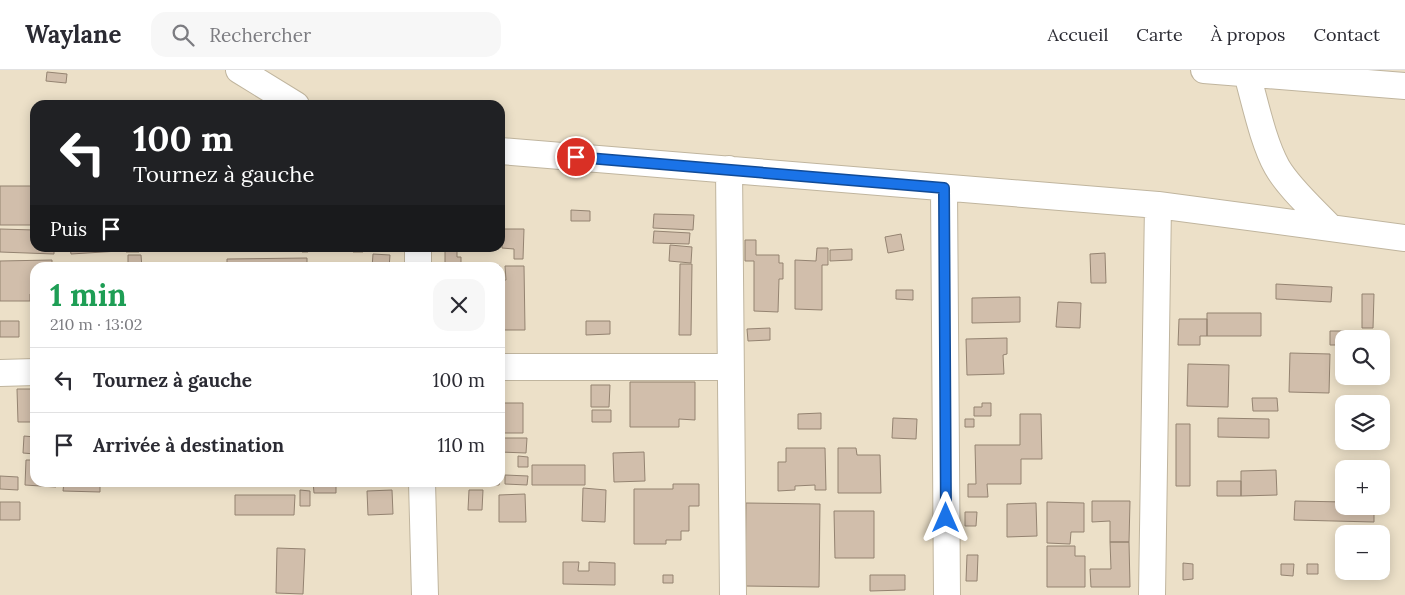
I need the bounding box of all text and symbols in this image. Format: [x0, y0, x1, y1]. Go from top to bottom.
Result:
search box [151, 12, 501, 57]
text: Waylane [25, 19, 121, 50]
icon: search [169, 21, 197, 49]
text: Rechercher [209, 23, 311, 47]
text: Accueil [1048, 23, 1108, 46]
text: Carte [1136, 23, 1183, 46]
text: À propos [1211, 23, 1285, 46]
text: Contact [1313, 23, 1380, 46]
text: 100 m [133, 116, 233, 161]
icon: left [50, 120, 115, 185]
pin [555, 136, 597, 178]
icon: arrive [562, 143, 590, 171]
text: Tournez à gauche [133, 160, 314, 188]
icon: arrive [97, 215, 125, 243]
text: Puis [50, 217, 87, 241]
text: 1 min [50, 276, 127, 314]
button: close [433, 279, 485, 331]
text: 210 m · 13:02 [50, 314, 142, 334]
map controls [1335, 330, 1390, 580]
button: search [1335, 330, 1390, 385]
icon: left [50, 366, 78, 394]
text: Tournez à gauche [93, 368, 252, 392]
text: 100 m [433, 368, 485, 392]
button: layers [1335, 395, 1390, 450]
icon: arrive [50, 431, 78, 459]
text: Arrivée à destination [93, 433, 284, 457]
text: 110 m [437, 433, 485, 457]
button: + [1335, 460, 1390, 515]
position arrow [919, 491, 971, 543]
button: − [1335, 525, 1390, 580]

